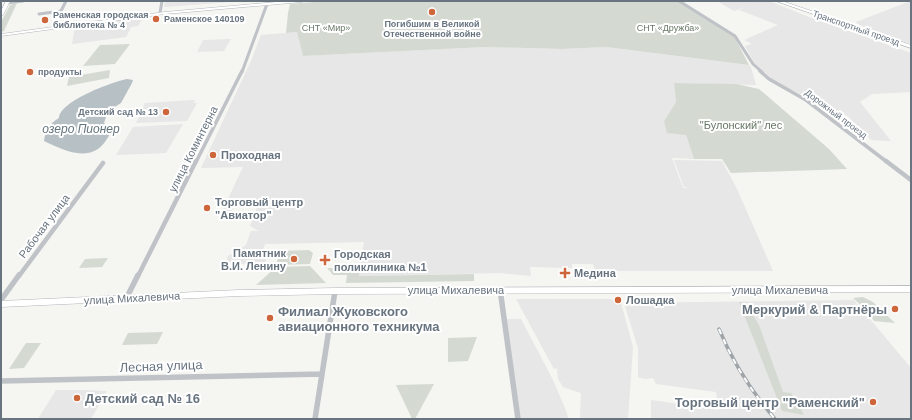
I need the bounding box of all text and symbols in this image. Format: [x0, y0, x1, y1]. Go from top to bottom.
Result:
marker: Погибшим в Великой Отечественной войне [427, 7, 437, 17]
street label: Транспортный проезд [811, 8, 901, 48]
place label: Раменская городская библиотека № 4 [53, 10, 149, 30]
marker: Раменское 140109 [151, 14, 161, 24]
place label: Раменское 140109 [164, 14, 244, 24]
marker: Раменская городская библиотека № 4 [40, 15, 50, 25]
place label: Погибшим в Великой Отечественной войне [383, 19, 481, 39]
park label: СНТ «Мир» [302, 23, 350, 33]
park label: СНТ «Дружба» [637, 23, 699, 33]
marker: продукты [25, 67, 35, 77]
place label: продукты [38, 67, 82, 77]
street label: Дорожный проезд [803, 87, 870, 141]
street label: улица Коминтерна [166, 103, 220, 194]
place label: Детский сад № 13 [78, 107, 158, 117]
marker: Детский сад № 13 [161, 107, 171, 117]
park label: "Булонский" лес [700, 119, 783, 131]
water label: озеро Пионер [42, 122, 120, 136]
place label: Проходная [221, 149, 281, 161]
marker: Проходная [208, 150, 218, 160]
street label: Рабочая улица [16, 191, 72, 260]
place label: Торговый центр "Авиатор" [215, 196, 304, 221]
marker: Торговый центр "Авиатор" [202, 203, 212, 213]
place label: Памятник В.И. Ленину [221, 247, 287, 272]
place label: Городская поликлиника №1 [334, 248, 427, 273]
marker: Памятник В.И. Ленину [289, 254, 299, 264]
marker: Городская поликлиника №1 [319, 254, 331, 266]
marker: Медина [559, 267, 571, 279]
place label: Медина [574, 267, 617, 279]
street label: улица Михалевича [408, 284, 505, 296]
street label: улица Михалевича [732, 284, 829, 296]
street label: улица Михалевича [84, 289, 181, 307]
place label: Лошадка [626, 294, 675, 306]
marker: Лошадка [613, 295, 623, 305]
place label: Меркурий & Партнёры [742, 302, 887, 317]
place label: Филиал Жуковского авиационного техникума [278, 304, 440, 334]
marker: Меркурий & Партнёры [890, 304, 900, 314]
marker: Филиал Жуковского авиационного техникума [265, 313, 275, 323]
street label: Лесная улица [119, 357, 204, 375]
place label: Детский сад № 16 [85, 391, 200, 406]
marker: Детский сад № 16 [72, 393, 82, 403]
place label: Торговый центр "Раменский" [675, 395, 865, 410]
marker: Торговый центр "Раменский" [868, 397, 878, 407]

